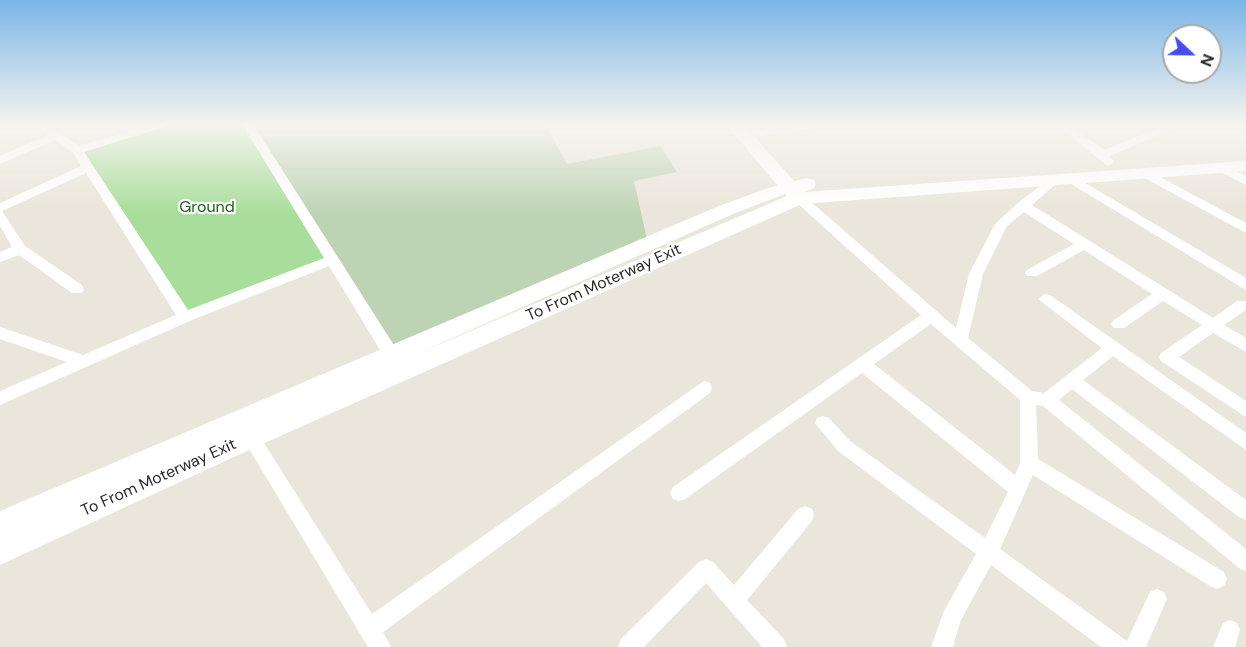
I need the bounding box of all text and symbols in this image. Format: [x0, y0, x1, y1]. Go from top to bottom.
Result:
north arrow [1162, 24, 1222, 84]
text: N [1195, 51, 1219, 70]
park label: Ground [179, 198, 235, 218]
street label: To From Moterway Exit [523, 240, 685, 326]
street label: To From Moterway Exit [78, 435, 240, 521]

